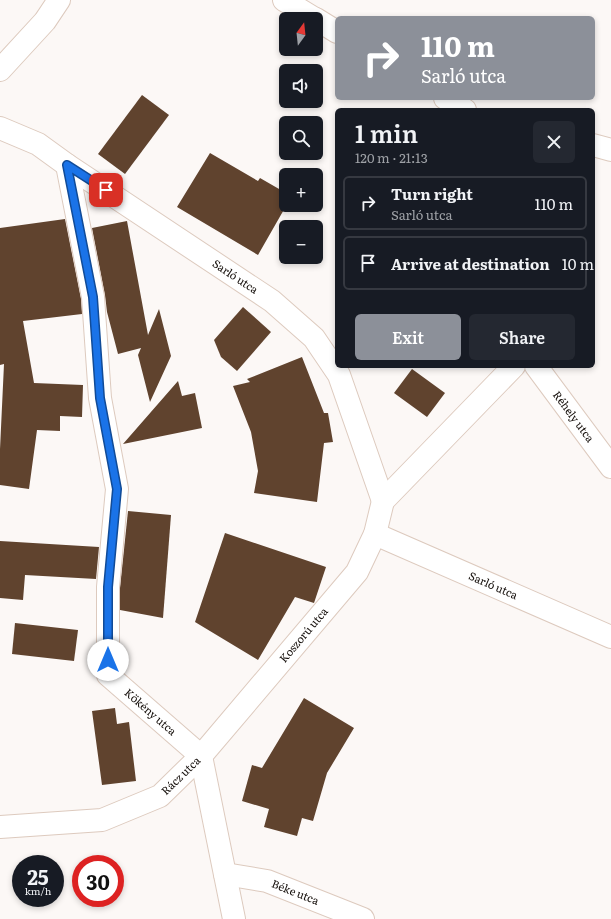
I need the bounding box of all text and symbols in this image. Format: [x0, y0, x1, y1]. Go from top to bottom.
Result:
north arrow [279, 12, 323, 56]
map controls [279, 12, 323, 264]
text: 110 m [421, 24, 495, 66]
icon: right [355, 32, 407, 84]
text: Sarló utca [421, 62, 506, 89]
button: sound [279, 64, 323, 108]
text: 1 min [355, 115, 418, 150]
button: search [279, 116, 323, 160]
button: close [533, 121, 575, 163]
text: 120 m · 21:13 [355, 148, 428, 167]
button: + [279, 168, 323, 212]
pin [89, 173, 123, 207]
icon: arrive [95, 179, 117, 201]
text: Turn right [391, 182, 473, 205]
icon: right [357, 192, 379, 214]
text: 110 m [535, 192, 573, 215]
text: Sarló utca [391, 205, 452, 224]
button: − [279, 220, 323, 264]
icon: arrive [357, 252, 379, 274]
text: Arrive at destination [391, 252, 550, 275]
text: 10 m [562, 252, 594, 275]
street label: Sarló utca [210, 255, 262, 297]
button: Exit [355, 314, 461, 360]
button: Share [469, 314, 575, 360]
street label: Réhely utca [550, 387, 599, 445]
street label: Sarló utca [467, 567, 521, 602]
street label: Koszorú utca [275, 603, 331, 665]
position arrow [87, 639, 129, 681]
street label: Kökény utca [122, 684, 181, 738]
street label: Rácz utca [157, 752, 203, 798]
speed limit sign: 30 [72, 855, 124, 907]
text: 25 [27, 861, 49, 891]
street label: Béke utca [270, 875, 322, 908]
text: km/h [25, 883, 51, 898]

